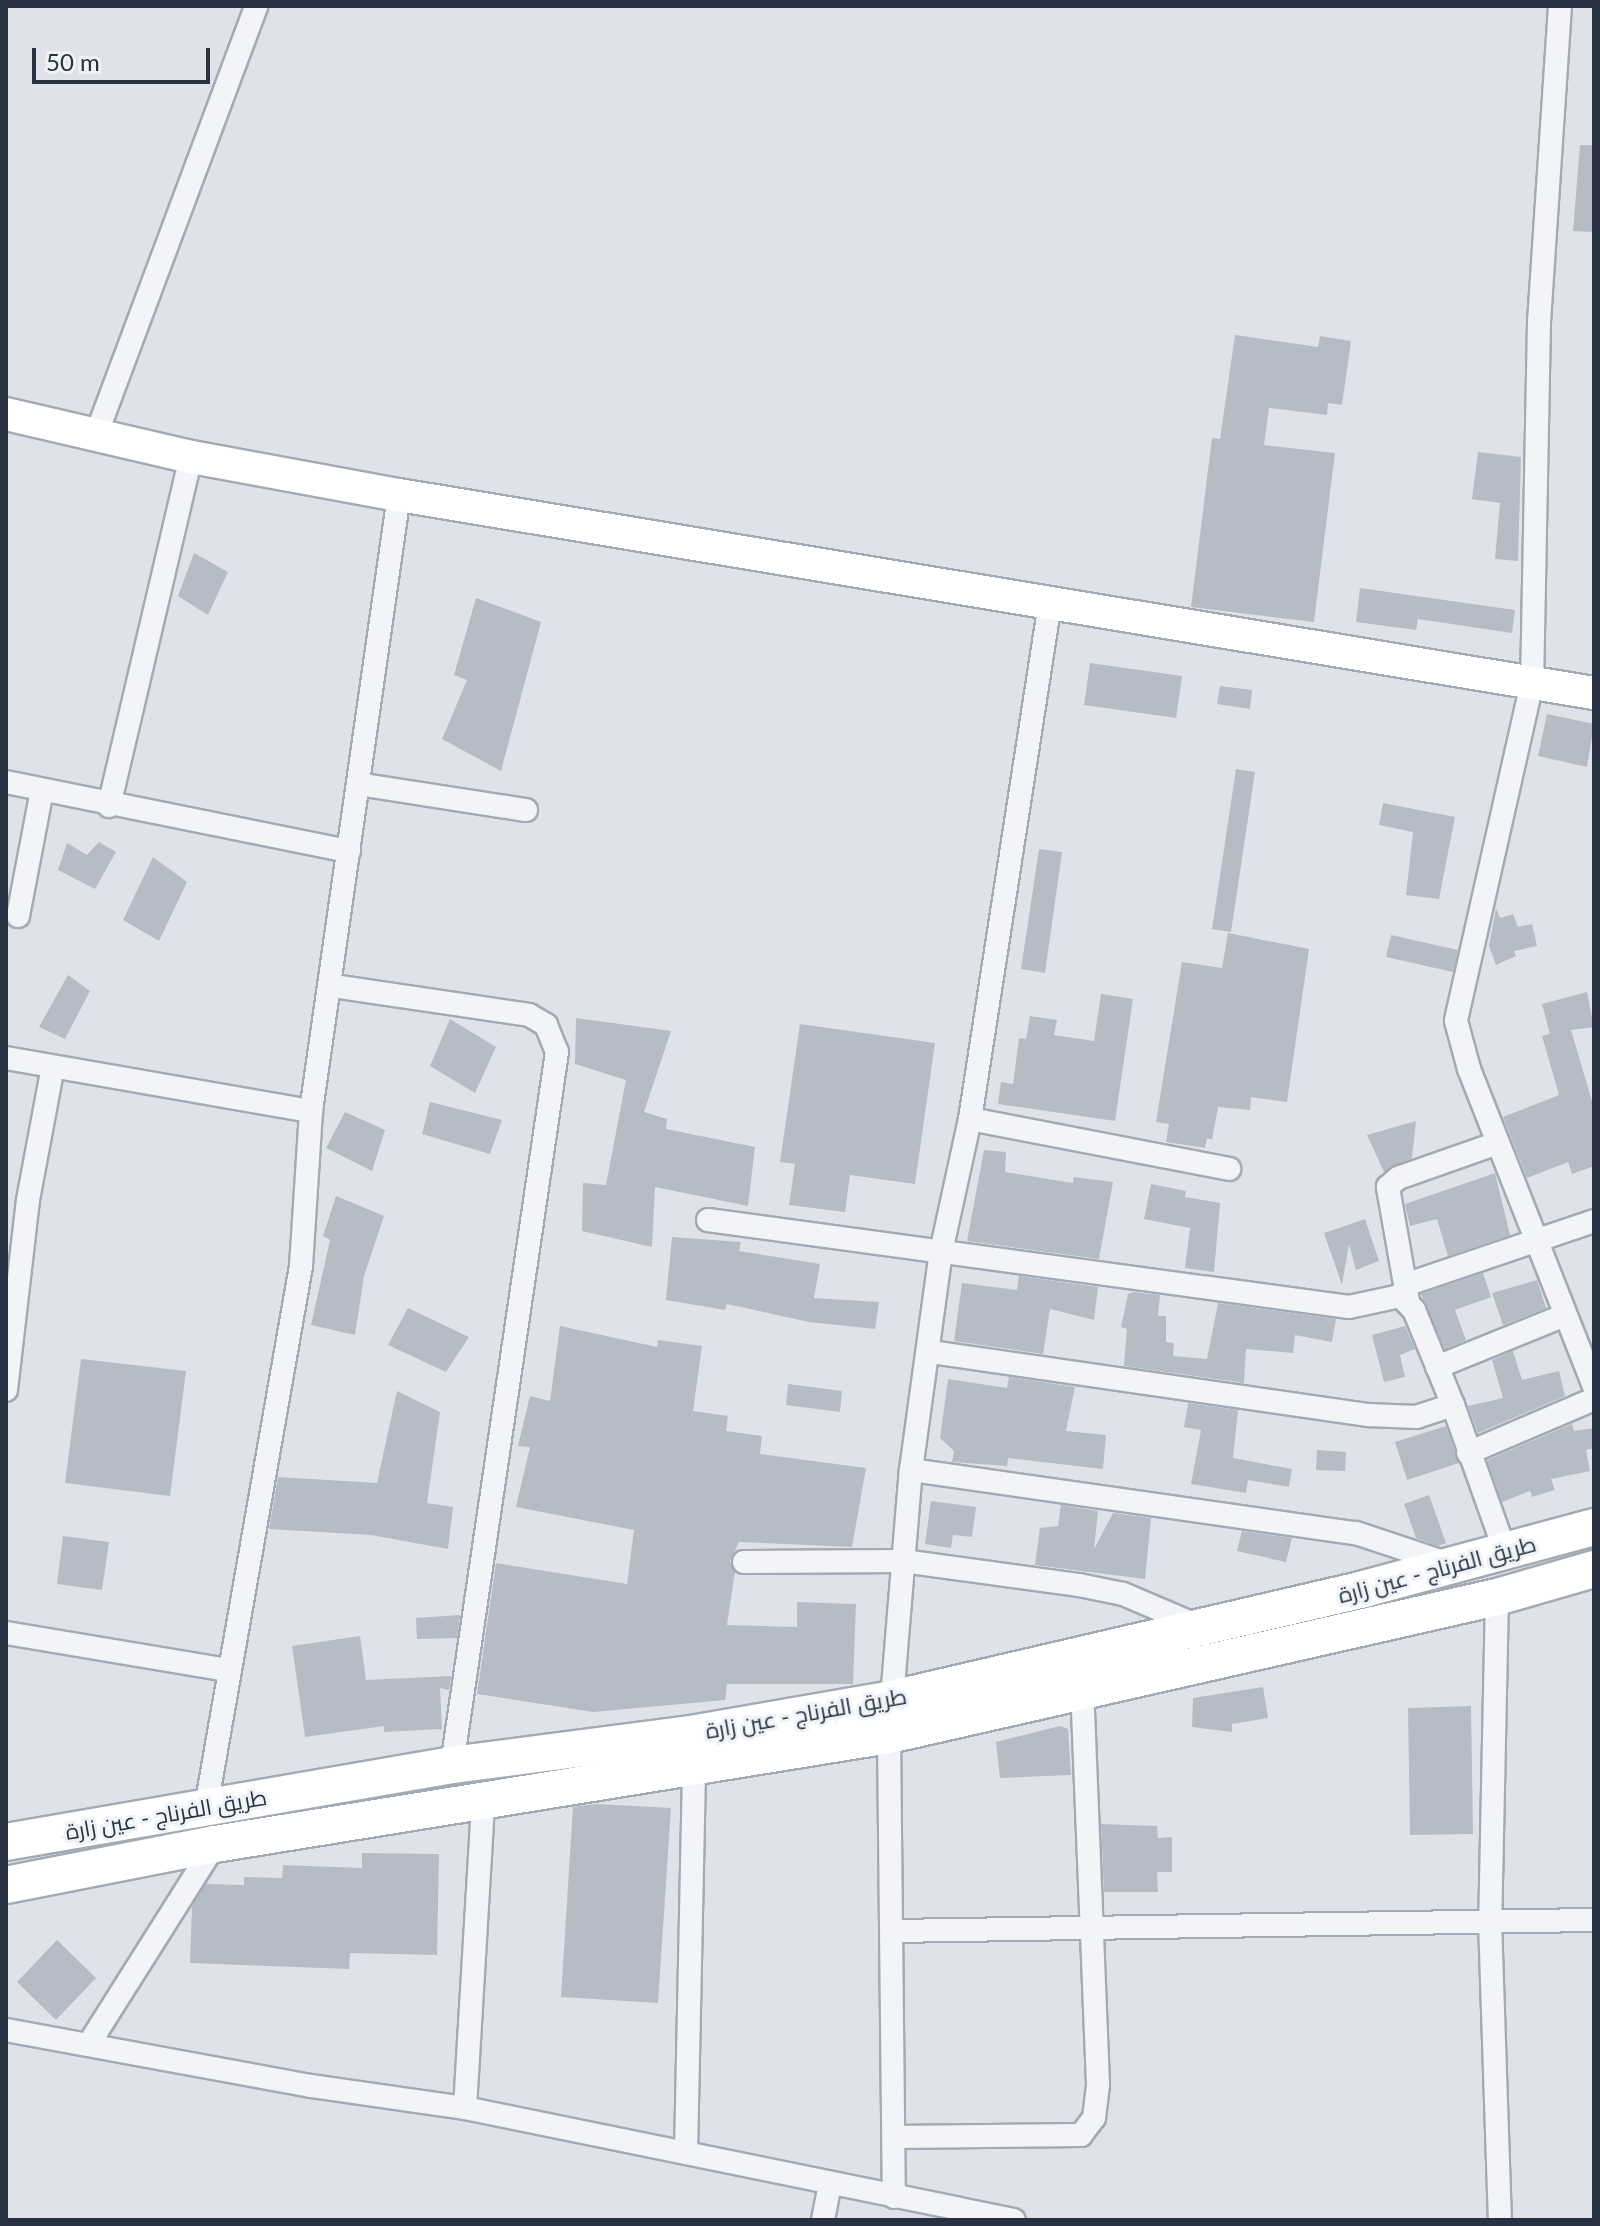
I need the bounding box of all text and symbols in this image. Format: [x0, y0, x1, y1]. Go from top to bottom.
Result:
scale bar [36, 32, 214, 82]
text: 50 m [46, 47, 100, 76]
street label: طريق الفرناج - عين زارة [1335, 1530, 1539, 1608]
street label: طريق الفرناج - عين زارة [703, 1682, 909, 1744]
street label: طريق الفرناج - عين زارة [63, 1783, 269, 1845]

